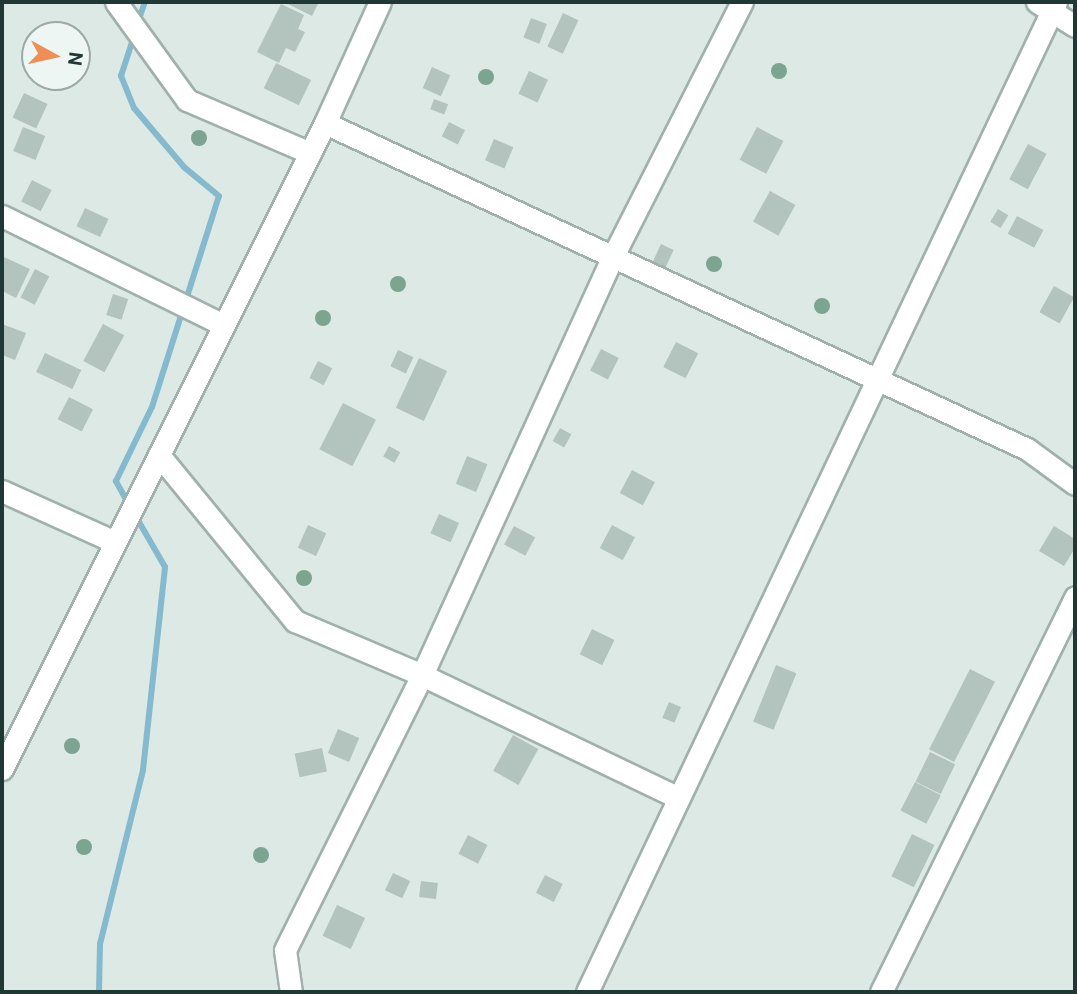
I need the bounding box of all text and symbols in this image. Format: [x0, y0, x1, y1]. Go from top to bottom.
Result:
north arrow [21, 21, 91, 91]
text: N [63, 50, 88, 67]

